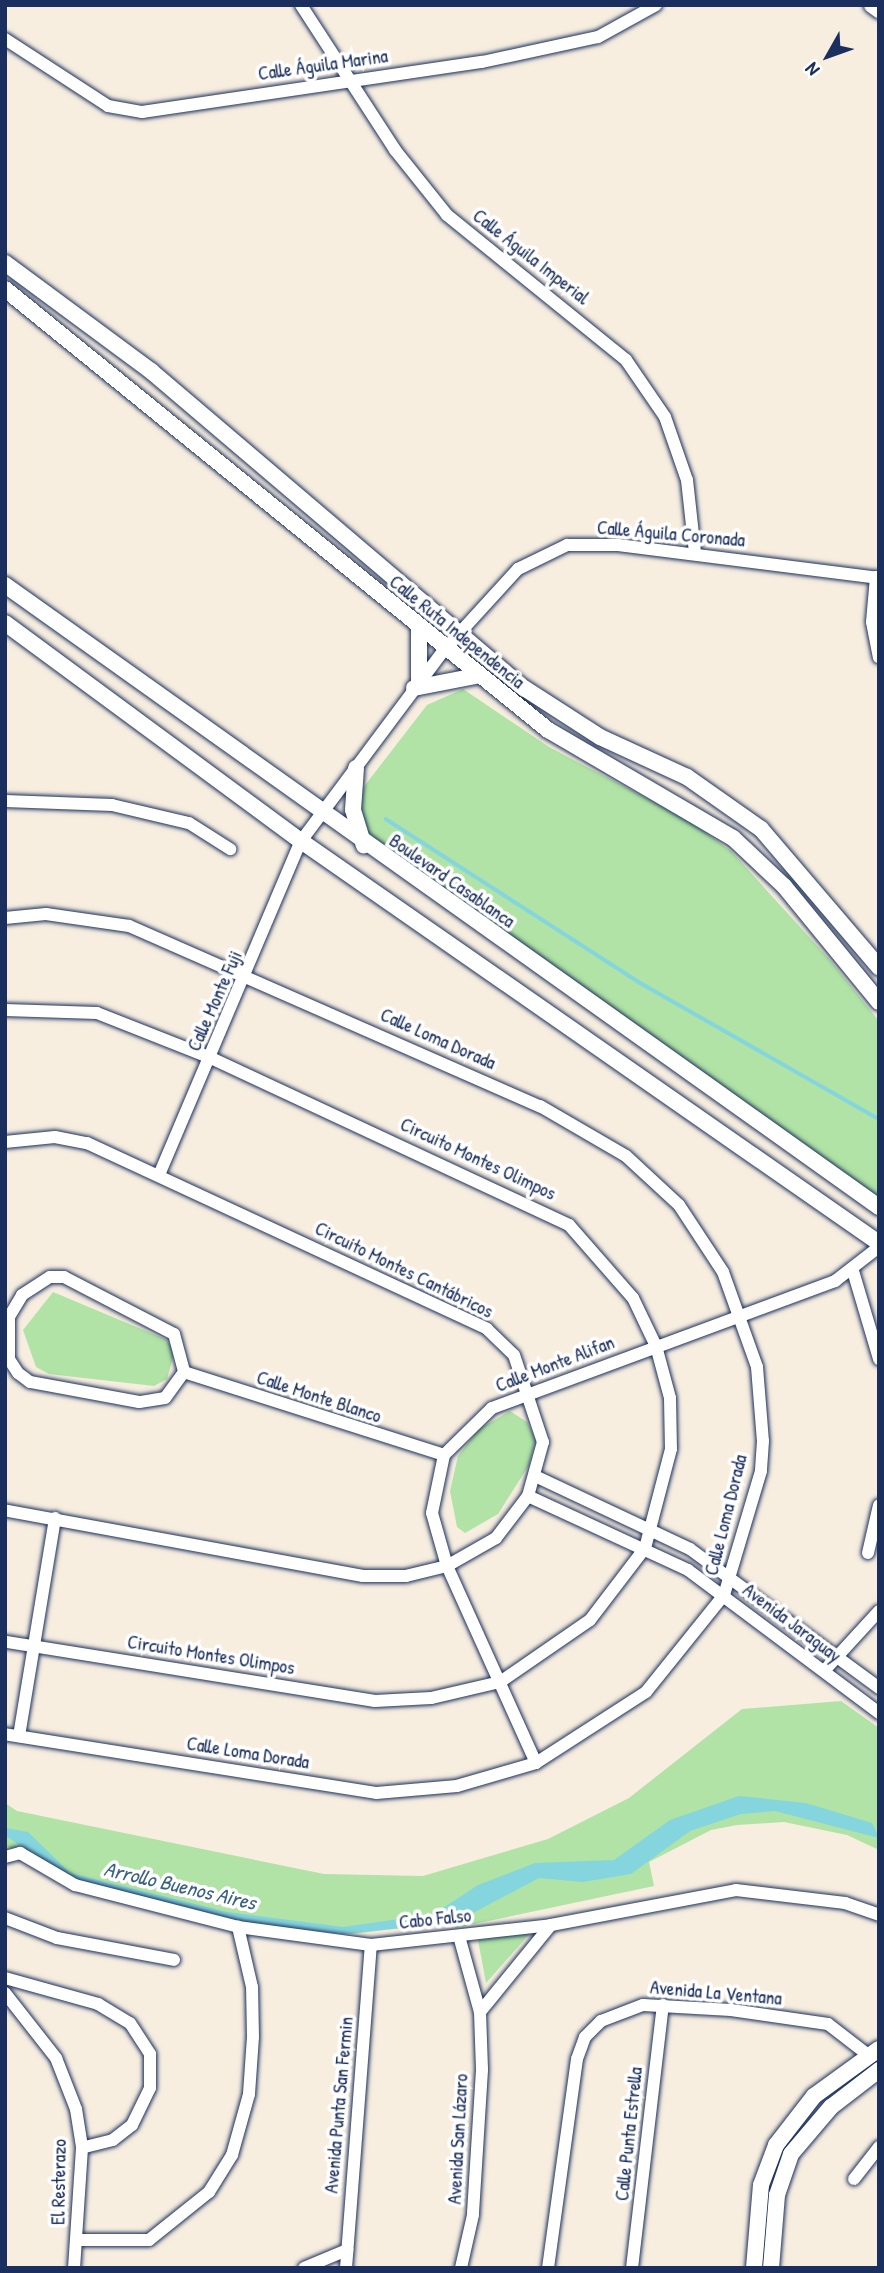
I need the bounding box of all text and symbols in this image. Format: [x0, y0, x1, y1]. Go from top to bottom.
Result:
north arrow [793, 21, 863, 91]
street label: Calle Águila Marina [257, 45, 389, 85]
text: N [799, 57, 825, 82]
street label: Calle Águila Imperial [468, 204, 594, 310]
street label: Calle Águila Coronada [596, 516, 746, 552]
street label: Calle Ruta Independencia [385, 570, 529, 694]
street label: Boulevard Casablanca [385, 829, 519, 933]
street label: Calle Monte Fuji [183, 947, 247, 1055]
street label: Calle Loma Dorada [377, 1003, 499, 1075]
street label: Circuito Montes Olimpos [397, 1113, 559, 1205]
street label: Circuito Montes Cantábricos [311, 1217, 497, 1323]
street label: Calle Monte Alifan [492, 1331, 618, 1397]
street label: Calle Monte Blanco [254, 1366, 384, 1428]
street label: Calle Loma Dorada [700, 1452, 752, 1578]
street label: Avenida Jaraguay [738, 1579, 846, 1667]
street label: Circuito Montes Olimpos [126, 1631, 296, 1679]
street label: Calle Loma Dorada [185, 1732, 311, 1774]
water label: Arrollo Buenos Aires [102, 1856, 258, 1916]
street label: Cabo Falso [398, 1904, 472, 1934]
street label: Avenida La Ventana [649, 1976, 783, 2010]
street label: Avenida Punta San Fermin [320, 2016, 358, 2194]
street label: Calle Punta Estrella [611, 2066, 647, 2202]
street label: Avenida San Lázaro [443, 2073, 473, 2205]
street label: El Resterazo [47, 2139, 71, 2225]

